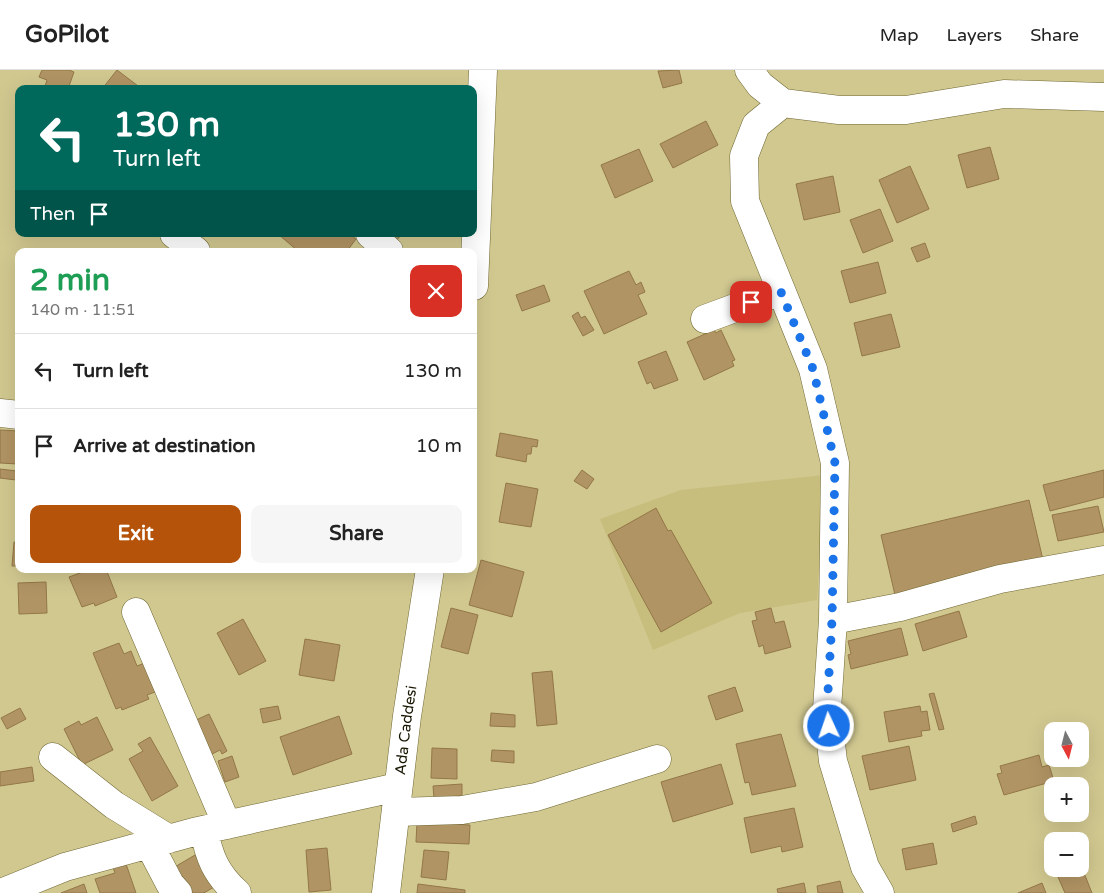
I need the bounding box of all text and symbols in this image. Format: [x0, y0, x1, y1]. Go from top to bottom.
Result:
text: GoPilot [25, 20, 109, 49]
text: Map [880, 24, 919, 46]
text: Layers [947, 24, 1002, 46]
text: Share [1030, 24, 1079, 46]
text: 130 m [113, 104, 220, 146]
icon: left [30, 105, 95, 170]
text: Turn left [113, 146, 201, 172]
icon: arrive [85, 200, 113, 228]
text: Then [30, 203, 75, 225]
text: 2 min [30, 262, 110, 299]
button: close [410, 265, 462, 317]
pin [730, 281, 772, 323]
icon: arrive [737, 288, 765, 316]
text: 140 m · 11:51 [30, 300, 136, 320]
icon: left [30, 357, 58, 385]
text: Turn left [73, 360, 149, 382]
text: 130 m [404, 360, 462, 382]
icon: arrive [30, 432, 58, 460]
text: Arrive at destination [73, 435, 256, 457]
text: 10 m [416, 435, 462, 457]
button: Exit [30, 505, 241, 563]
button: Share [251, 505, 462, 563]
street label: Ada Caddesi [391, 684, 421, 776]
position arrow [802, 699, 854, 751]
north arrow [1044, 722, 1089, 768]
map controls [1044, 722, 1089, 877]
button: + [1044, 777, 1089, 822]
button: − [1044, 832, 1089, 877]

